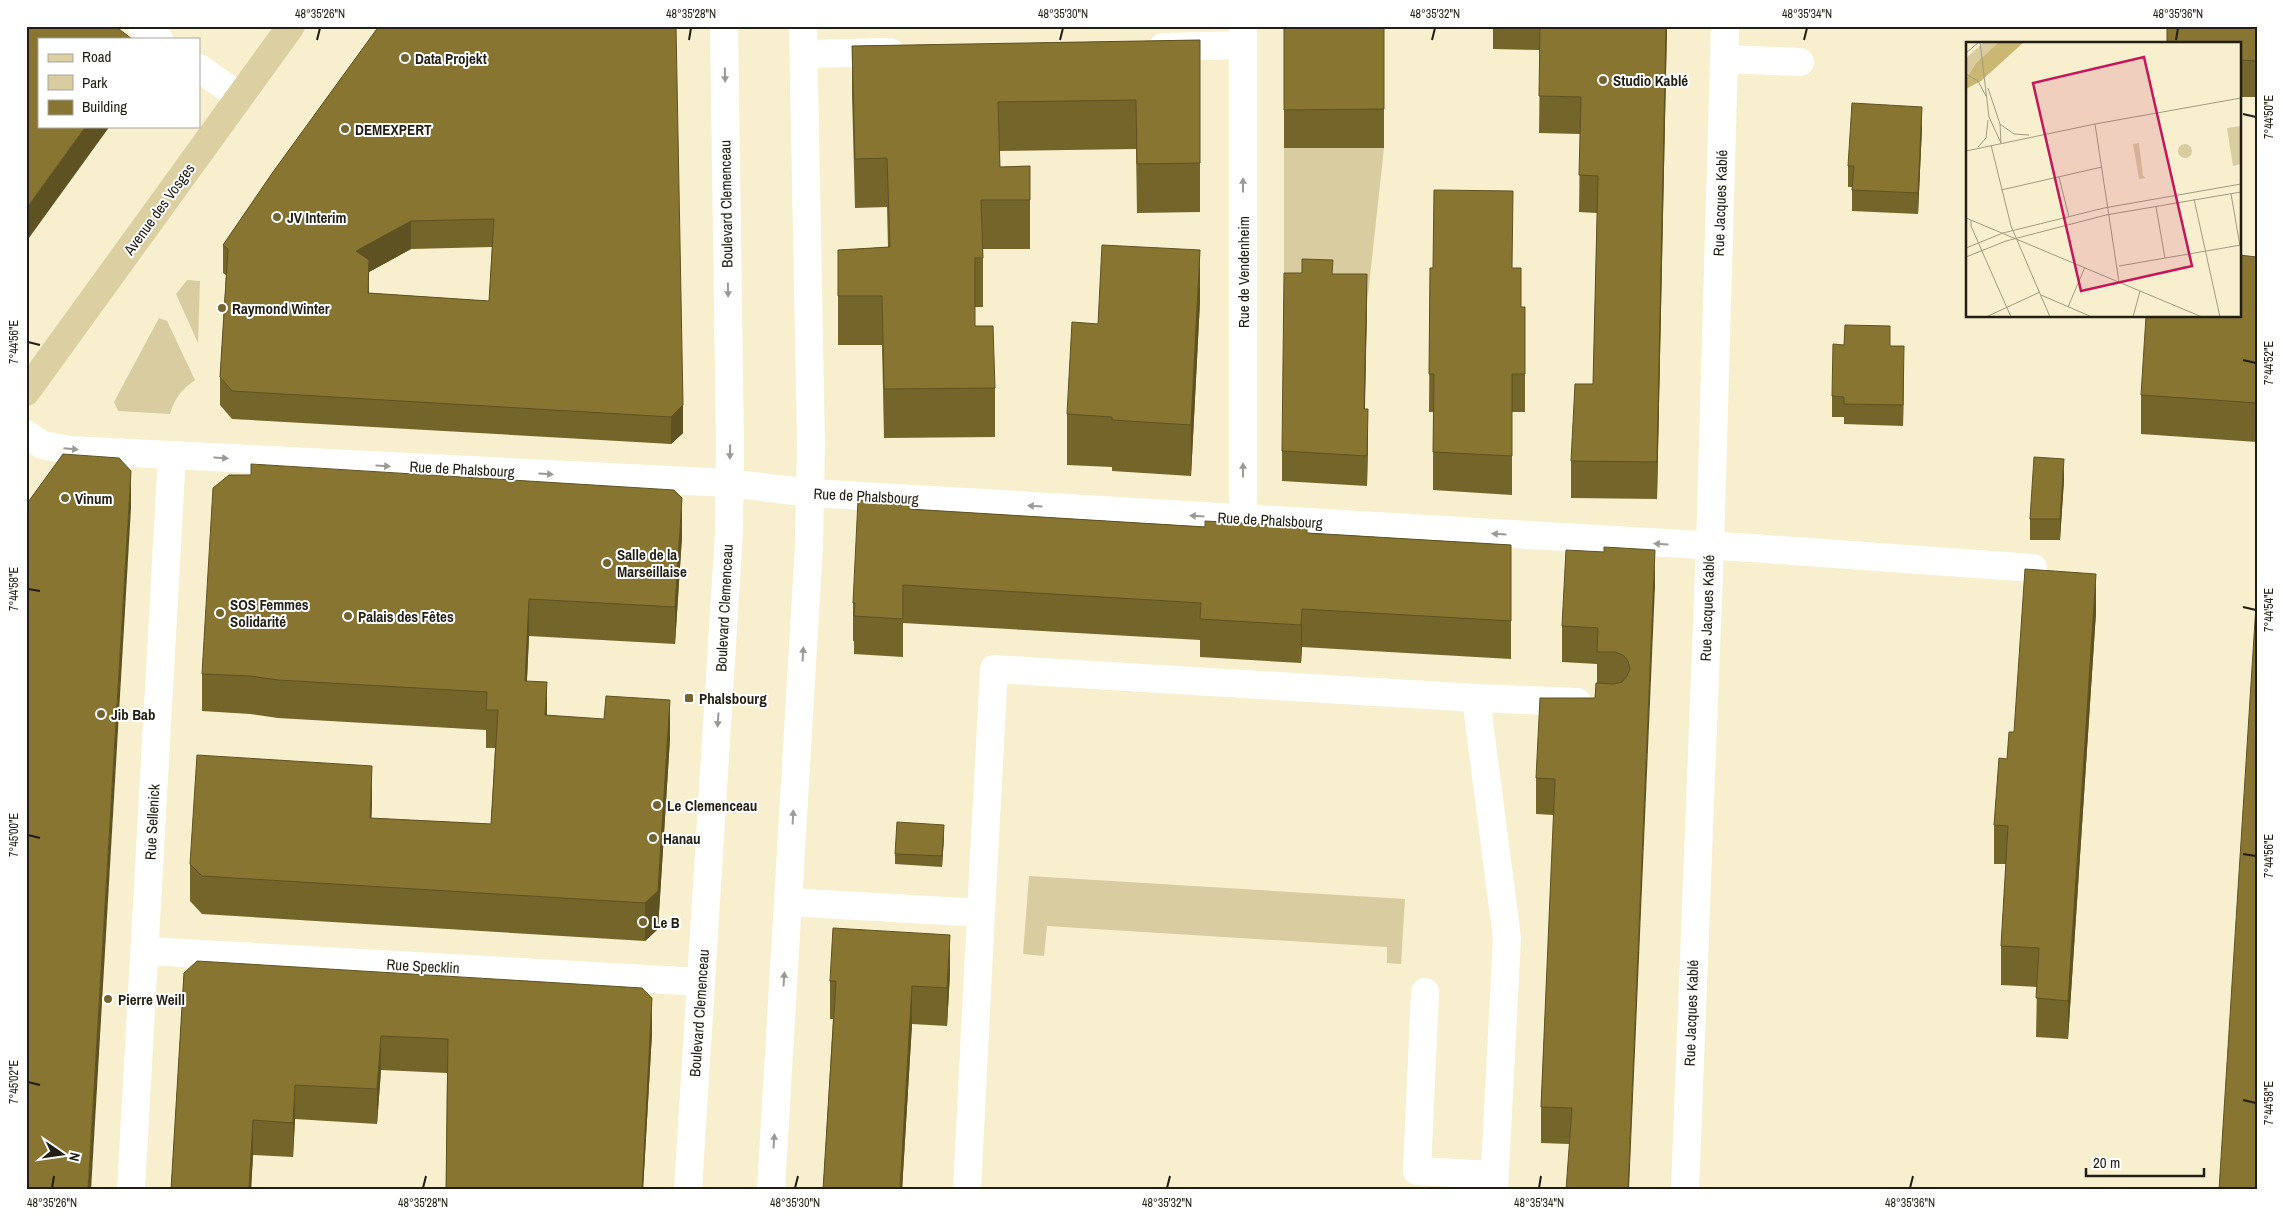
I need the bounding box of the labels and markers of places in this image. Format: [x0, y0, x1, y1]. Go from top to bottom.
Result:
place label: Data Projekt [415, 48, 487, 69]
marker: Data Projekt [399, 52, 411, 64]
place label: Studio Kablé [1613, 70, 1688, 91]
marker: Studio Kablé [1597, 74, 1609, 86]
place label: DEMEXPERT [355, 119, 432, 140]
marker: DEMEXPERT [339, 123, 351, 135]
place label: JV Interim [287, 207, 347, 228]
marker: JV Interim [271, 211, 283, 223]
place label: Raymond Winter [232, 298, 330, 319]
marker: Raymond Winter [216, 302, 228, 314]
place label: Vinum [75, 488, 112, 509]
marker: Vinum [59, 492, 71, 504]
place label: Salle de la Marseillaise [617, 544, 687, 582]
marker: Salle de la Marseillaise [601, 557, 613, 569]
place label: SOS Femmes Solidarité [230, 594, 309, 632]
place label: Palais des Fêtes [358, 606, 454, 627]
marker: SOS Femmes Solidarité [214, 607, 226, 619]
marker: Palais des Fêtes [342, 610, 354, 622]
place label: Phalsbourg [699, 688, 767, 709]
marker: Phalsbourg [683, 692, 695, 704]
place label: Jib Bab [111, 704, 155, 725]
marker: Jib Bab [95, 708, 107, 720]
place label: Le Clemenceau [667, 795, 757, 816]
marker: Le Clemenceau [651, 799, 663, 811]
place label: Hanau [663, 828, 701, 849]
marker: Hanau [647, 832, 659, 844]
place label: Le B [653, 912, 680, 933]
marker: Le B [637, 916, 649, 928]
place label: Pierre Weill [118, 989, 185, 1010]
marker: Pierre Weill [102, 993, 114, 1005]

